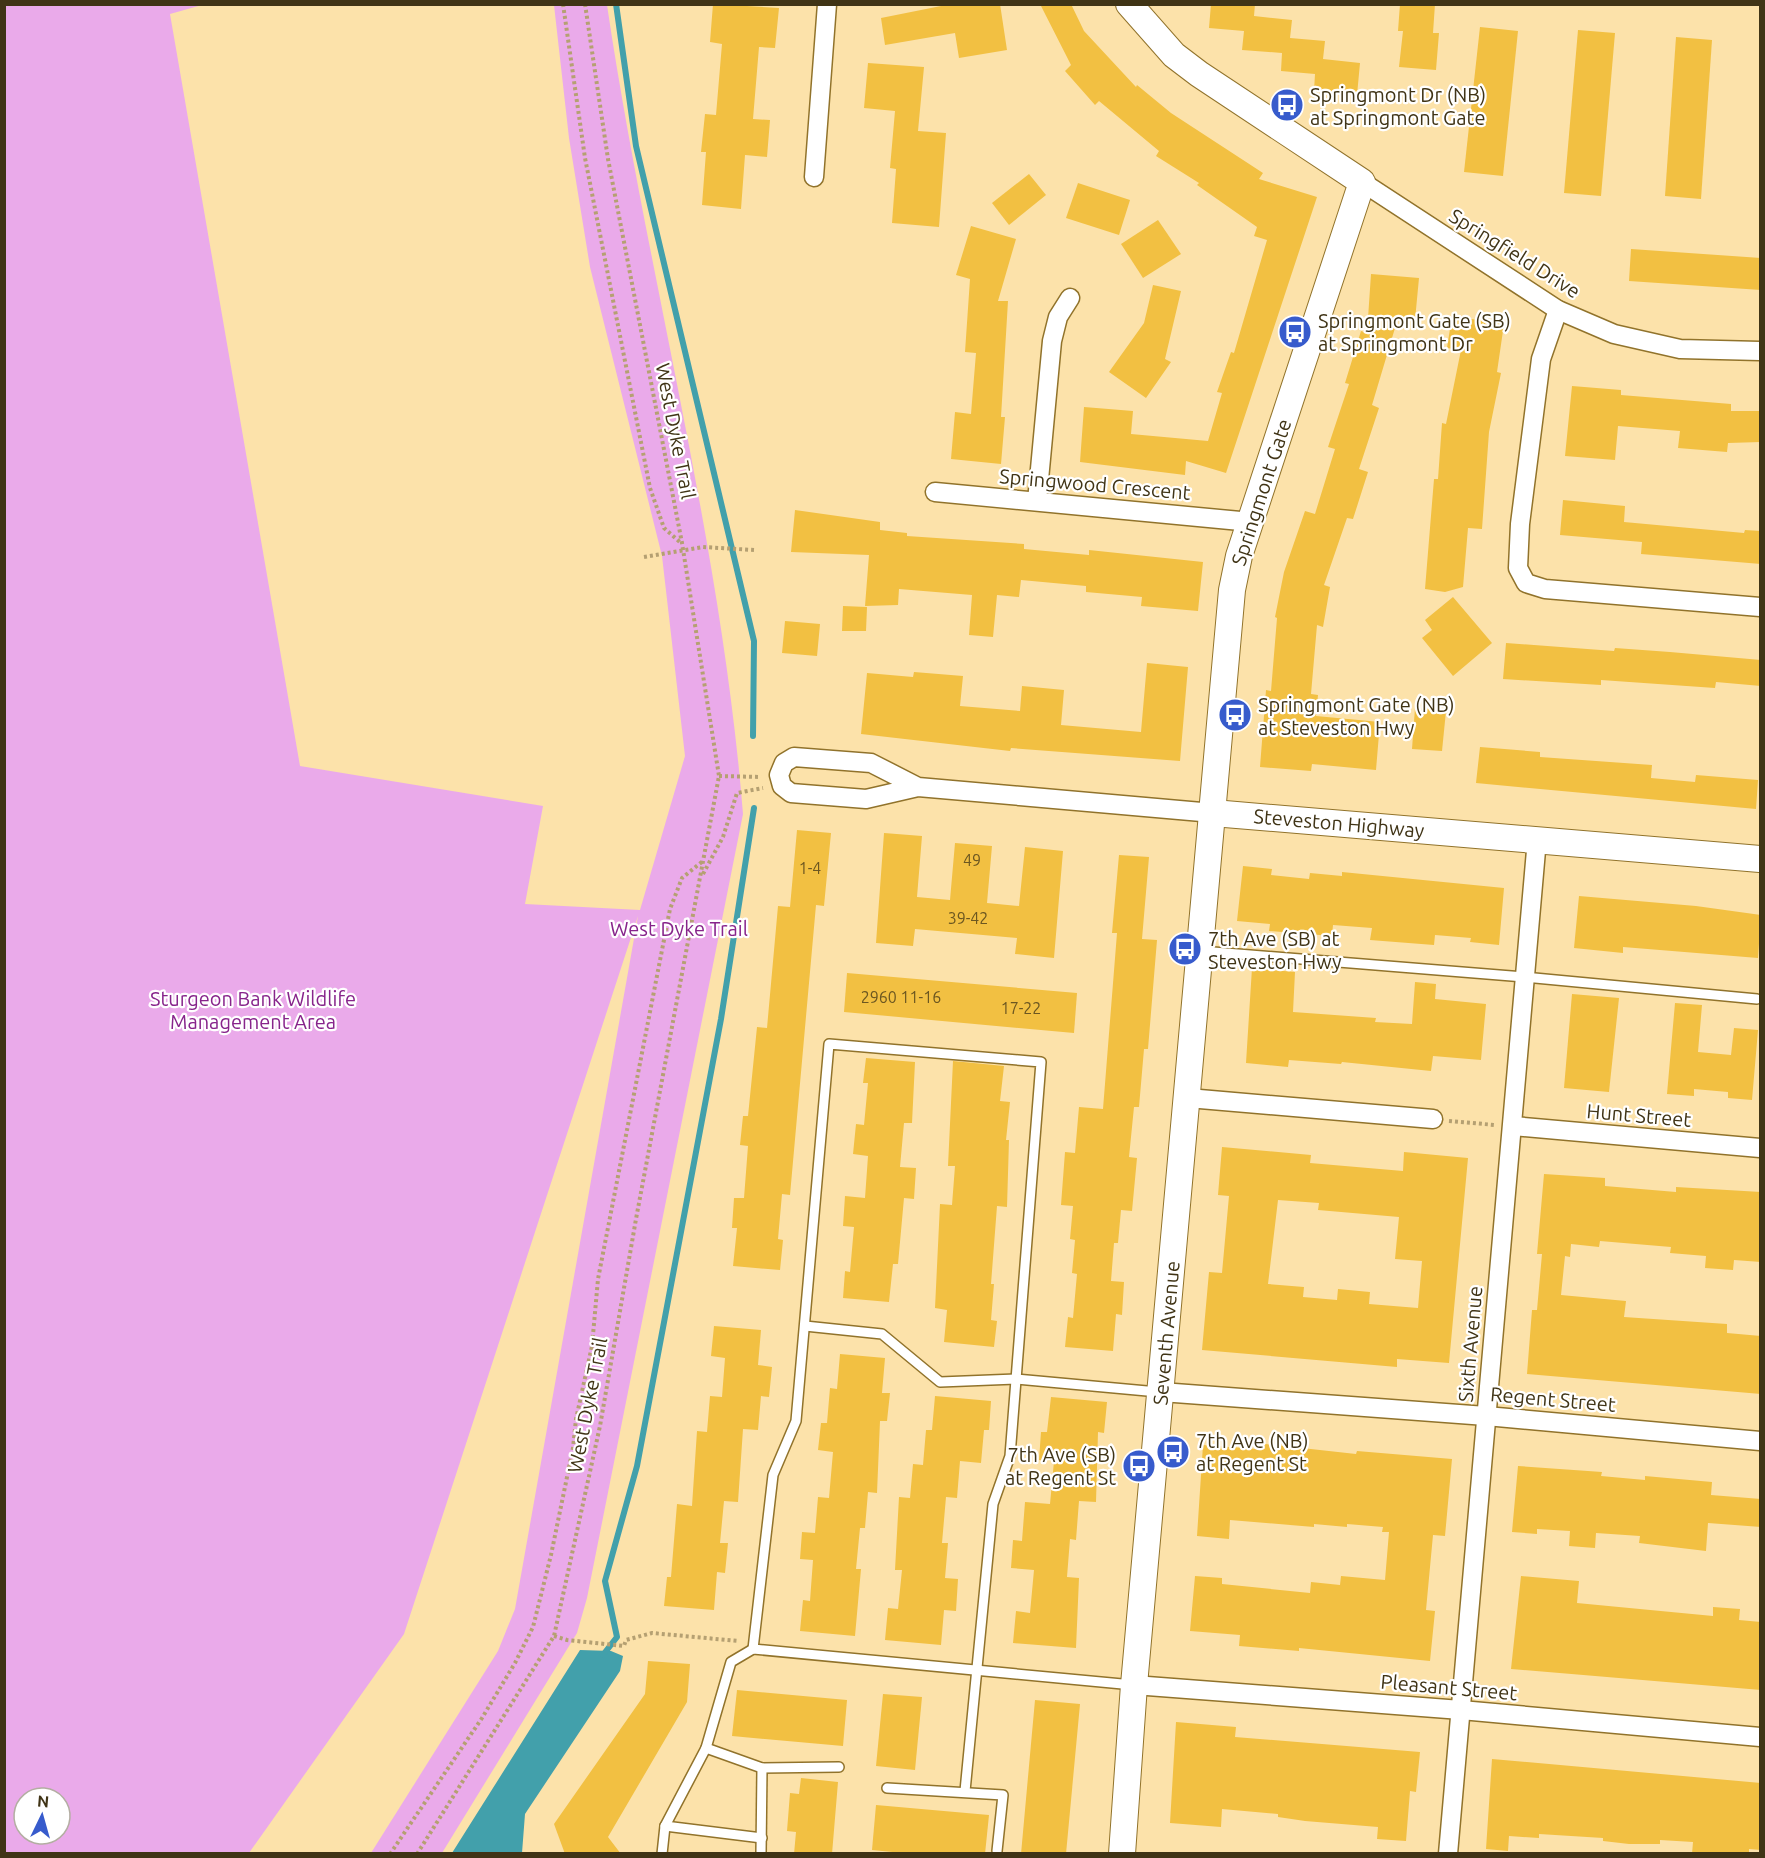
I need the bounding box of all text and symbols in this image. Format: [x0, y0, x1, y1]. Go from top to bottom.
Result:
place label: Springmont Dr (NB) at Springmont Gate [1310, 83, 1486, 129]
bus stop icon: Springmont Dr (NB) at Springmont Gate [1269, 87, 1305, 123]
street label: Springfield Drive [1445, 204, 1585, 302]
place label: Springmont Gate (SB) at Springmont Dr [1318, 309, 1511, 355]
bus stop icon: Springmont Gate (SB) at Springmont Dr [1277, 314, 1313, 350]
street label: West Dyke Trail [652, 361, 700, 501]
street label: Springmont Gate [1226, 416, 1296, 568]
street label: Springwood Crescent [998, 464, 1192, 504]
place label: Springmont Gate (NB) at Steveston Hwy [1258, 693, 1455, 739]
bus stop icon: Springmont Gate (NB) at Steveston Hwy [1217, 697, 1253, 733]
street label: Steveston Highway [1253, 804, 1426, 842]
house number: 49 [963, 851, 981, 869]
house number: 1-4 [799, 859, 821, 877]
house number: 39-42 [948, 909, 988, 927]
park label: West Dyke Trail [610, 917, 748, 940]
place label: 7th Ave (SB) at Steveston Hwy [1208, 927, 1342, 973]
bus stop icon: 7th Ave (SB) at Steveston Hwy [1167, 931, 1203, 967]
park label: Sturgeon Bank Wildlife Management Area [150, 987, 356, 1033]
house number: 2960 11-16 [861, 988, 941, 1006]
house number: 17-22 [1001, 999, 1041, 1017]
street label: Hunt Street [1586, 1099, 1692, 1131]
street label: Seventh Avenue [1148, 1260, 1184, 1406]
street label: Sixth Avenue [1453, 1285, 1487, 1403]
street label: West Dyke Trail [563, 1335, 611, 1475]
street label: Regent Street [1489, 1382, 1617, 1416]
place label: 7th Ave (NB) at Regent St [1196, 1429, 1309, 1475]
bus stop icon: 7th Ave (NB) at Regent St [1155, 1434, 1191, 1470]
place label: 7th Ave (SB) at Regent St [1005, 1443, 1116, 1489]
bus stop icon: 7th Ave (SB) at Regent St [1121, 1448, 1157, 1484]
street label: Pleasant Street [1380, 1670, 1518, 1704]
north arrow [12, 1786, 72, 1846]
text: N [37, 1792, 50, 1811]

